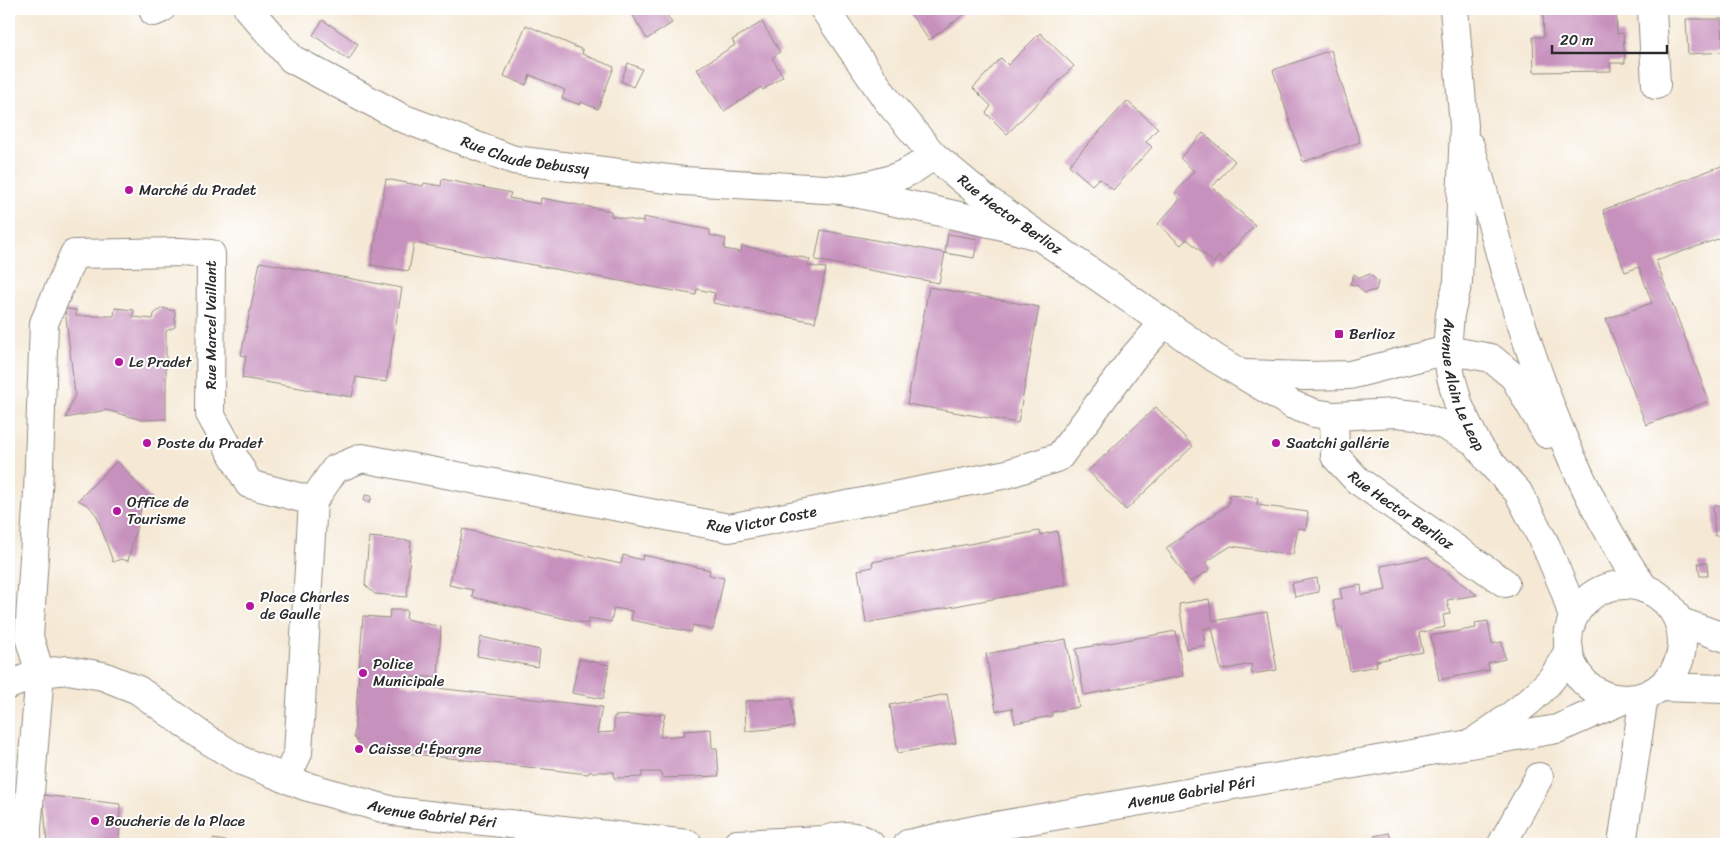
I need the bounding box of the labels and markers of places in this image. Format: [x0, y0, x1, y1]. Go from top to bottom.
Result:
place label: Marché du Pradet [139, 177, 257, 203]
marker: Marché du Pradet [123, 184, 135, 196]
place label: Berlioz [1349, 321, 1396, 347]
marker: Berlioz [1333, 328, 1345, 340]
place label: Le Pradet [129, 349, 192, 375]
marker: Le Pradet [113, 356, 125, 368]
place label: Poste du Pradet [157, 430, 264, 456]
place label: Saatchi gallérie [1286, 430, 1389, 456]
marker: Poste du Pradet [141, 437, 153, 449]
marker: Saatchi gallérie [1270, 437, 1282, 449]
place label: Office de Tourisme [127, 489, 189, 532]
marker: Office de Tourisme [111, 505, 123, 517]
place label: Place Charles de Gaulle [260, 584, 350, 627]
marker: Place Charles de Gaulle [244, 600, 256, 612]
place label: Police Municipale [373, 651, 445, 694]
marker: Police Municipale [357, 667, 369, 679]
place label: Caisse d'Épargne [369, 736, 482, 762]
marker: Caisse d'Épargne [353, 743, 365, 755]
place label: Boucherie de la Place [105, 808, 245, 834]
marker: Boucherie de la Place [89, 815, 101, 827]

